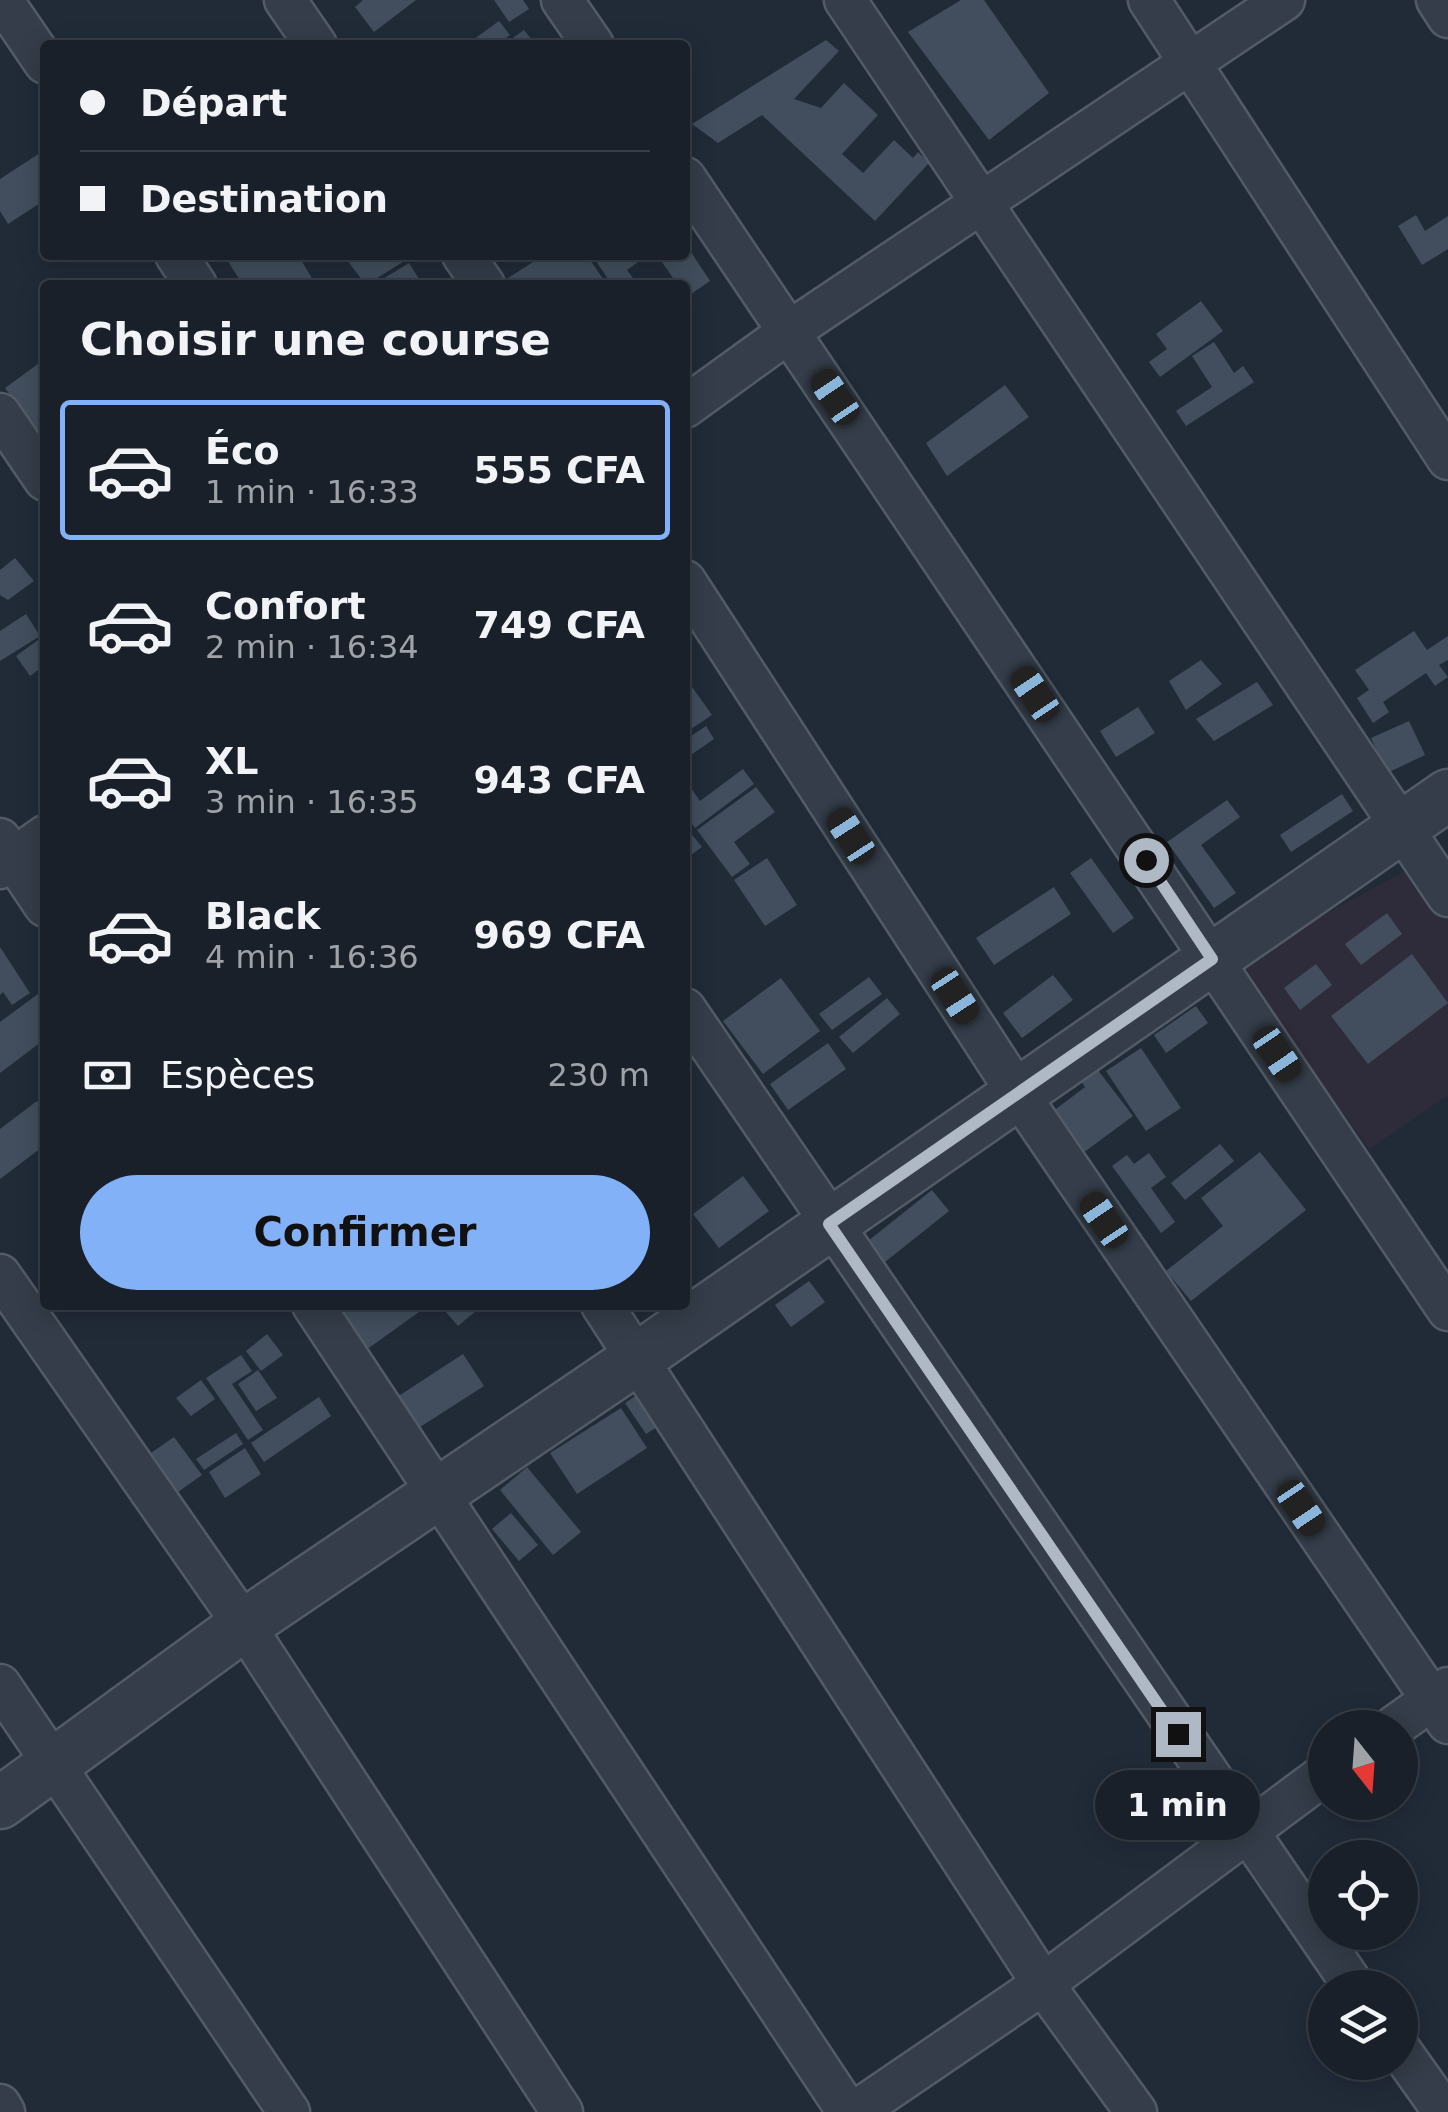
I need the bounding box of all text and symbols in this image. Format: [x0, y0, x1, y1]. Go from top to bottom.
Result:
text: Départ [140, 81, 287, 125]
text: Destination [140, 177, 388, 221]
text: Choisir une course [80, 313, 551, 366]
car [806, 364, 864, 430]
icon: car [85, 425, 175, 515]
text: Éco [205, 429, 280, 473]
text: 555 CFA [474, 448, 645, 492]
text: 1 min · 16:33 [205, 473, 419, 511]
icon: car [85, 580, 175, 670]
text: Confort [205, 584, 366, 628]
text: 749 CFA [474, 603, 645, 647]
text: 2 min · 16:34 [205, 628, 419, 666]
car [1006, 661, 1064, 727]
icon: car [85, 735, 175, 825]
text: XL [205, 739, 259, 783]
text: 943 CFA [474, 758, 645, 802]
text: 3 min · 16:35 [205, 783, 419, 821]
car [822, 803, 880, 869]
route start [1124, 838, 1169, 883]
icon: car [85, 890, 175, 980]
text: Black [205, 894, 320, 938]
text: 969 CFA [474, 913, 645, 957]
text: 4 min · 16:36 [205, 938, 419, 976]
car [926, 963, 984, 1029]
car [1248, 1021, 1306, 1087]
icon: cash [80, 1048, 135, 1103]
text: Espèces [160, 1053, 315, 1097]
text: 230 m [548, 1056, 650, 1094]
button: Confirmer [80, 1175, 650, 1290]
car [1075, 1187, 1133, 1253]
car [1272, 1475, 1330, 1541]
north arrow [1308, 1710, 1418, 1820]
map controls [1308, 1710, 1418, 2080]
route end [1156, 1712, 1201, 1757]
callout: 1 min [1096, 1769, 1260, 1839]
text: 1 min [1127, 1786, 1228, 1824]
button: locate [1308, 1840, 1418, 1950]
button: layers [1308, 1970, 1418, 2080]

